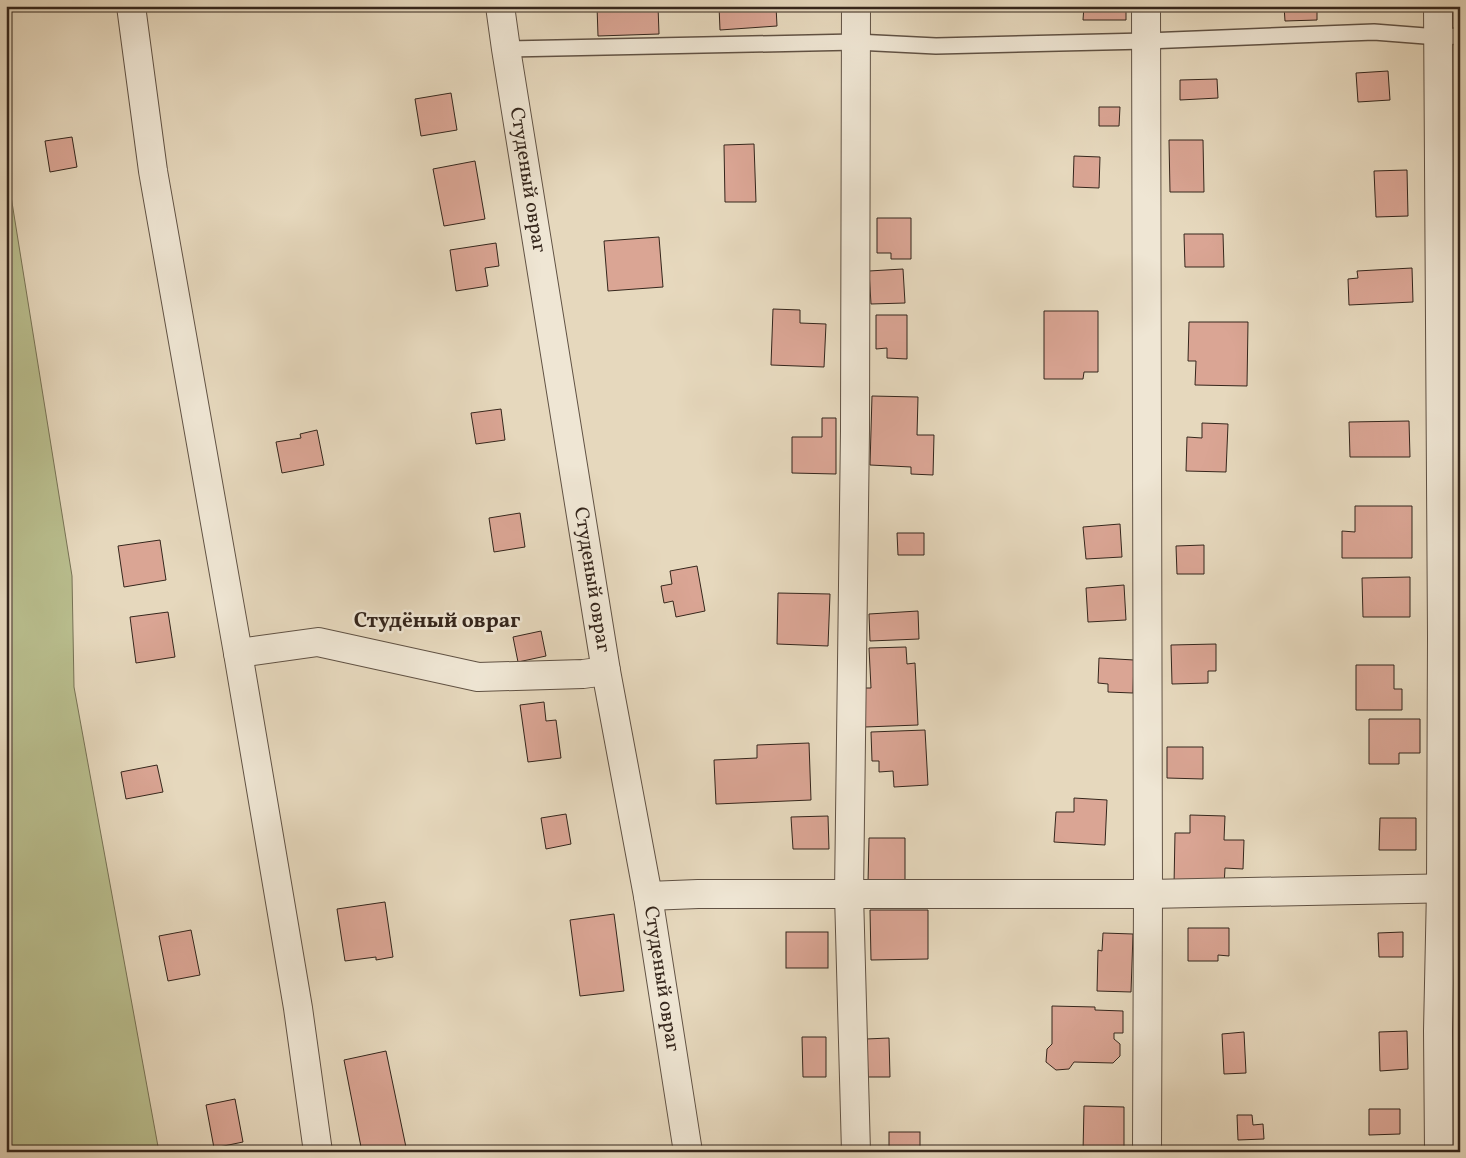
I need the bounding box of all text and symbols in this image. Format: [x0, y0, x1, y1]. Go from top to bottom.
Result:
street label: Студеный овраг [502, 105, 553, 255]
street label: Студеный овраг [566, 505, 617, 655]
district label: Студёный овраг [354, 607, 520, 636]
street label: Студеный овраг [636, 904, 686, 1054]

